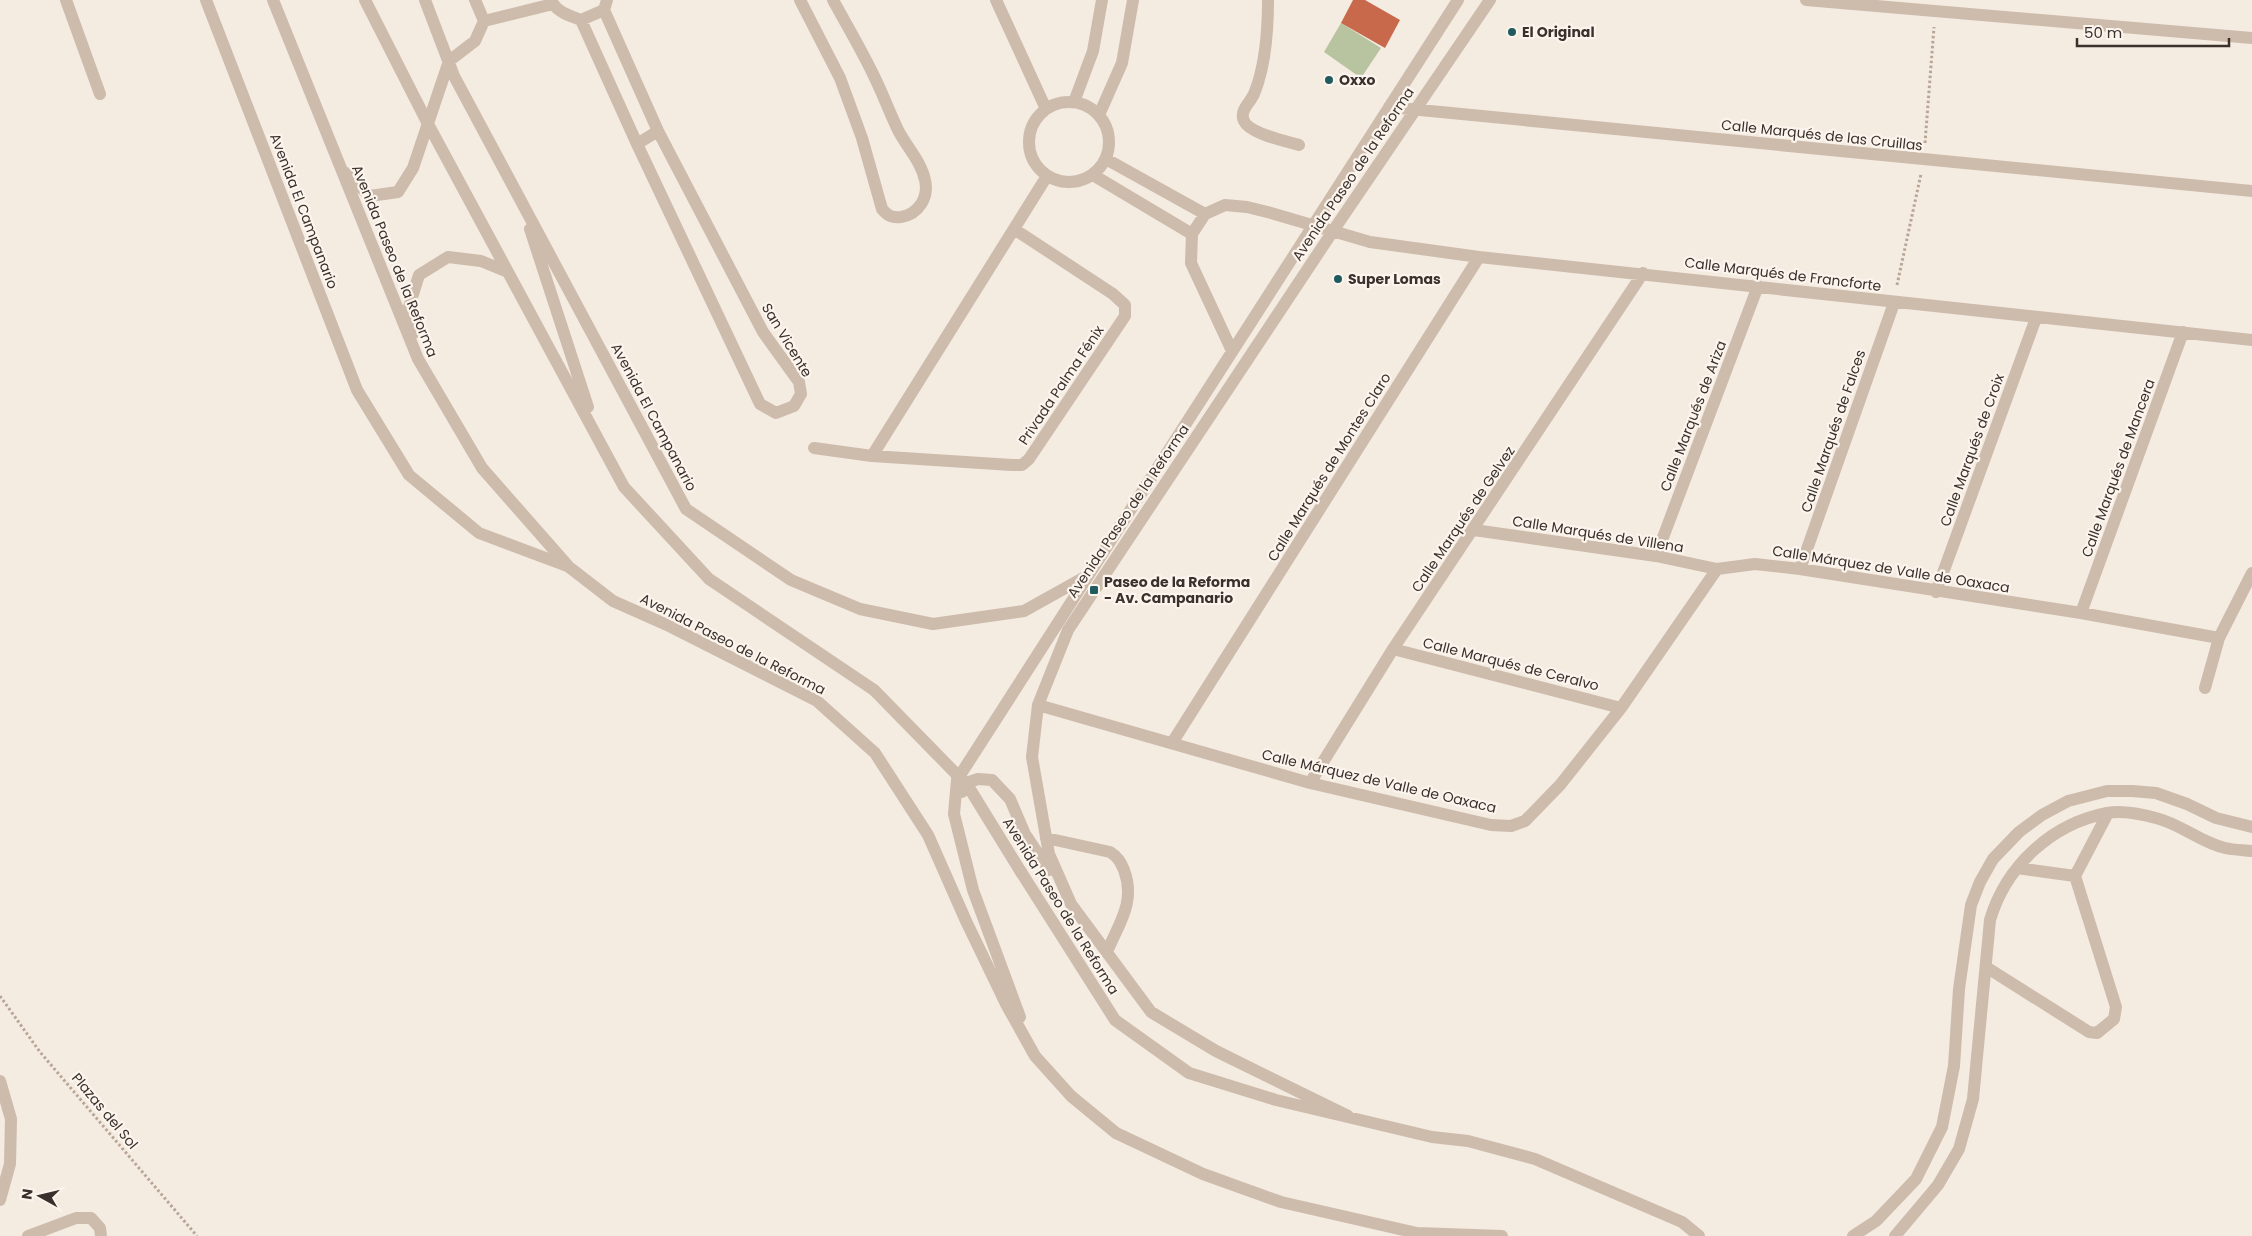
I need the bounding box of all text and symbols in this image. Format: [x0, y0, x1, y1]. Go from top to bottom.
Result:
scale bar [2077, 15, 2230, 47]
place label: El Original [1522, 22, 1595, 42]
text: 50 m [2084, 22, 2122, 43]
marker: El Original [1506, 26, 1518, 38]
place label: Oxxo [1339, 70, 1375, 90]
marker: Oxxo [1323, 74, 1335, 86]
street label: Avenida Paseo de la Reforma [1287, 83, 1419, 265]
street label: Calle Marqués de las Cruillas [1720, 114, 1924, 156]
street label: Avenida El Campanario [265, 130, 343, 292]
street label: Avenida Paseo de la Reforma [347, 162, 443, 360]
street label: Calle Marqués de Francforte [1683, 252, 1883, 296]
place label: Super Lomas [1348, 269, 1441, 289]
marker: Super Lomas [1332, 273, 1344, 285]
street label: San Vicente [757, 299, 817, 381]
street label: Privada Palma Fénix [1013, 321, 1109, 449]
street label: Calle Marqués de Ariza [1655, 338, 1731, 494]
street label: Avenida El Campanario [606, 339, 702, 495]
street label: Calle Marqués de Falces [1796, 347, 1870, 515]
street label: Calle Marqués de Montes Claro [1262, 369, 1396, 565]
street label: Calle Marqués de Croix [1935, 370, 2009, 529]
street label: Calle Marqués de Mancera [2076, 376, 2160, 560]
street label: Avenida Paseo de la Reforma [1062, 420, 1194, 602]
street label: Calle Marqués de Gelvez [1407, 442, 1519, 596]
street label: Calle Marqués de Villena [1511, 511, 1685, 557]
street label: Calle Márquez de Valle de Oaxaca [1771, 540, 2011, 598]
place label: Paseo de la Reforma - Av. Campanario [1104, 572, 1250, 608]
marker: Paseo de la Reforma - Av. Campanario [1088, 584, 1100, 596]
street label: Avenida Paseo de la Reforma [637, 588, 829, 700]
street label: Calle Marqués de Ceralvo [1421, 632, 1601, 696]
street label: Calle Márquez de Valle de Oaxaca [1260, 744, 1498, 818]
street label: Avenida Paseo de la Reforma [998, 813, 1124, 999]
street label: Plazas del Sol [67, 1069, 143, 1153]
north arrow [15, 1171, 65, 1221]
text: N [16, 1188, 38, 1201]

